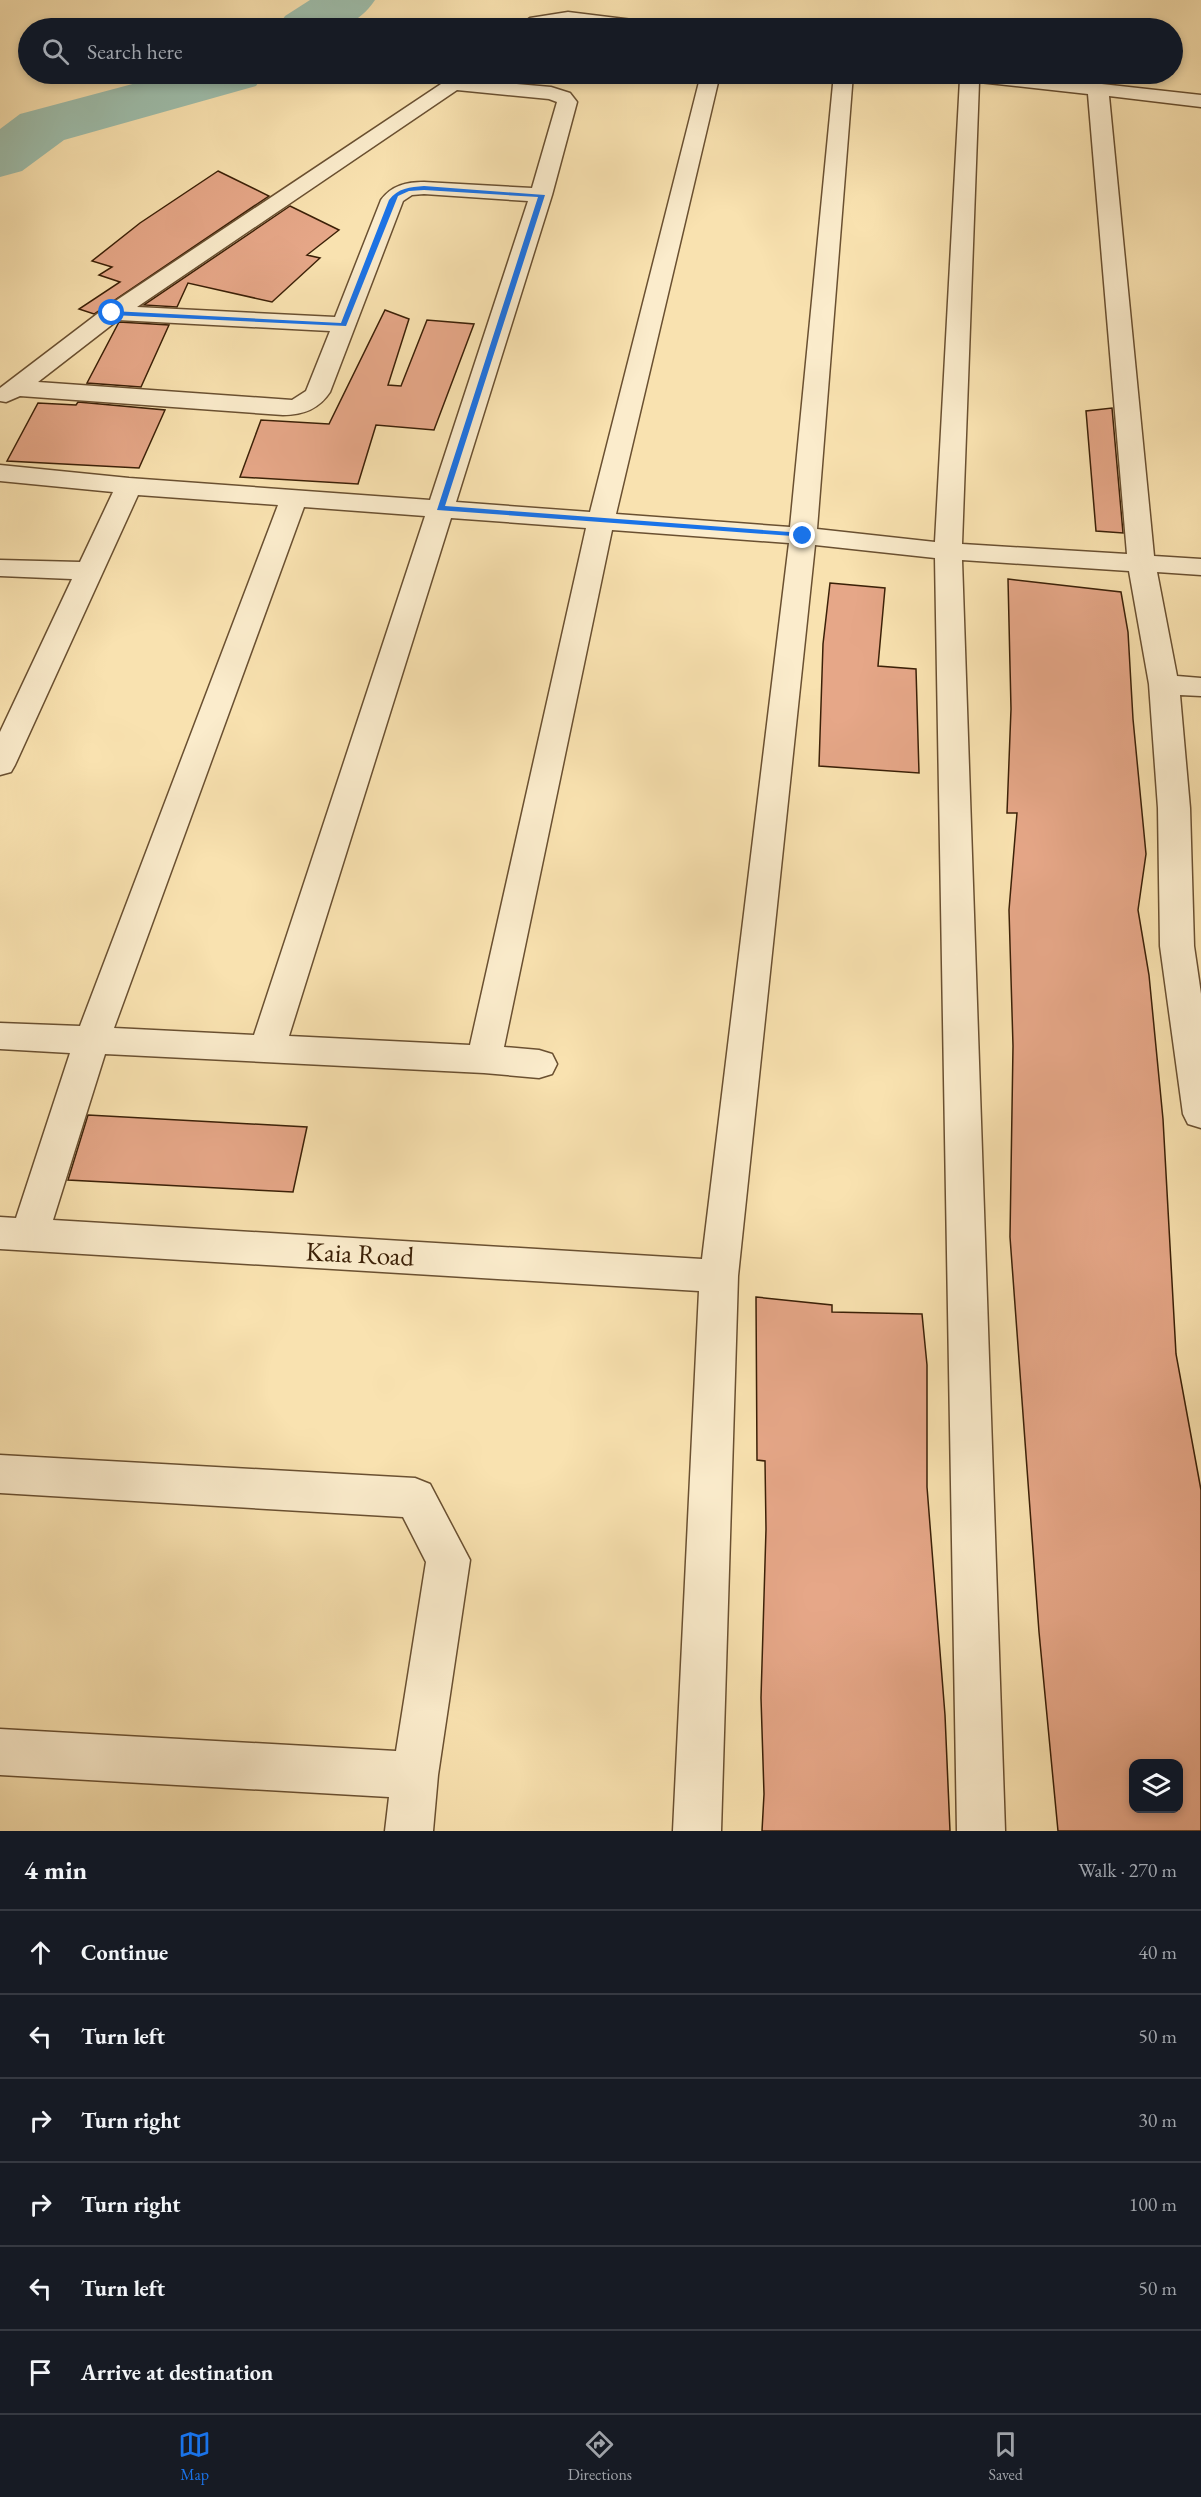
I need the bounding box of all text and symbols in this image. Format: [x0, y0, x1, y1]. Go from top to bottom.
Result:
search box [18, 18, 1183, 84]
icon: search [39, 35, 72, 68]
text: Search here [87, 37, 182, 66]
route start [98, 299, 124, 325]
route end [789, 522, 815, 548]
street label: Kaia Road [305, 1233, 415, 1274]
map controls [1129, 1759, 1183, 1813]
button: layers [1129, 1759, 1183, 1813]
text: 4 min [24, 1853, 87, 1887]
text: Walk · 270 m [1078, 1857, 1177, 1883]
icon: ahead [24, 1936, 57, 1969]
text: Continue [81, 1938, 168, 1967]
text: 40 m [1138, 1939, 1177, 1965]
icon: left [24, 2020, 57, 2053]
text: Turn left [81, 2022, 165, 2051]
text: 50 m [1138, 2023, 1177, 2049]
icon: right [24, 2104, 57, 2137]
text: Turn right [81, 2106, 180, 2135]
text: 30 m [1138, 2107, 1177, 2133]
icon: right [24, 2188, 57, 2221]
text: Turn right [81, 2190, 180, 2219]
text: 100 m [1129, 2191, 1177, 2217]
icon: left [24, 2272, 57, 2305]
text: Turn left [81, 2274, 165, 2303]
text: 50 m [1138, 2275, 1177, 2301]
icon: arrive [24, 2356, 57, 2389]
text: Arrive at destination [81, 2358, 273, 2387]
tab: Map [178, 2428, 211, 2485]
tab: Directions [568, 2428, 632, 2485]
tab: Saved [988, 2428, 1023, 2485]

